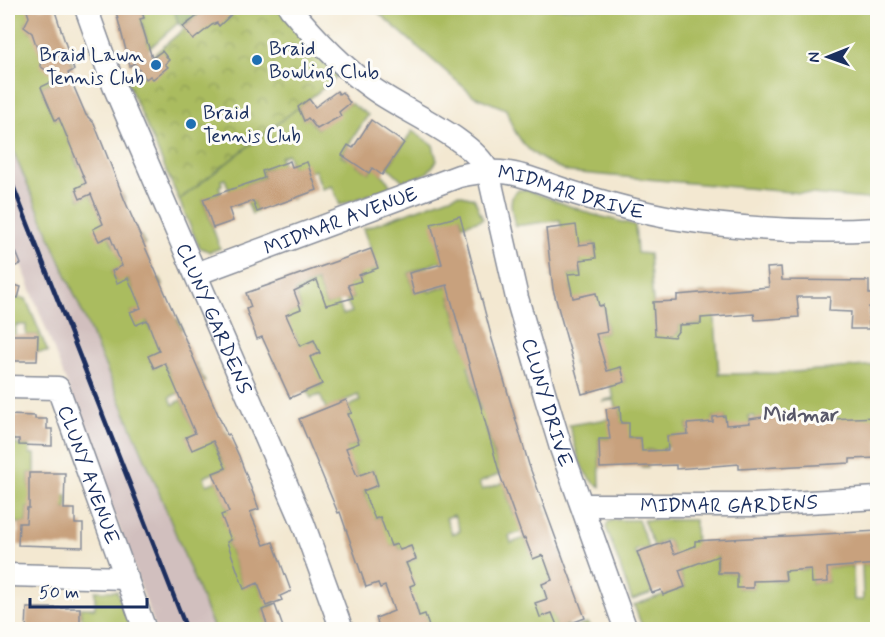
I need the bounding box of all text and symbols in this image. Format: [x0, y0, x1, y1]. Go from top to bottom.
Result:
north arrow [798, 27, 858, 87]
place label: Braid Bowling Club [269, 36, 379, 88]
place label: Braid Lawn Tennis Club [39, 42, 144, 92]
text: N [804, 52, 825, 63]
marker: Braid Bowling Club [250, 53, 264, 67]
marker: Braid Lawn Tennis Club [149, 58, 163, 72]
place label: Braid Tennis Club [203, 100, 301, 150]
marker: Braid Tennis Club [184, 117, 198, 131]
street label: MIDMAR DRIVE [496, 160, 647, 227]
street label: MIDMAR AVENUE [260, 181, 421, 263]
street label: CLUNY GARDENS [169, 239, 258, 399]
street label: CLUNY DRIVE [514, 335, 579, 471]
district label: Midmar [763, 401, 839, 429]
street label: CLUNY AVENUE [50, 402, 125, 548]
street label: MIDMAR GARDENS [640, 489, 819, 520]
scale bar [30, 571, 147, 609]
text: 50 m [39, 581, 79, 605]

